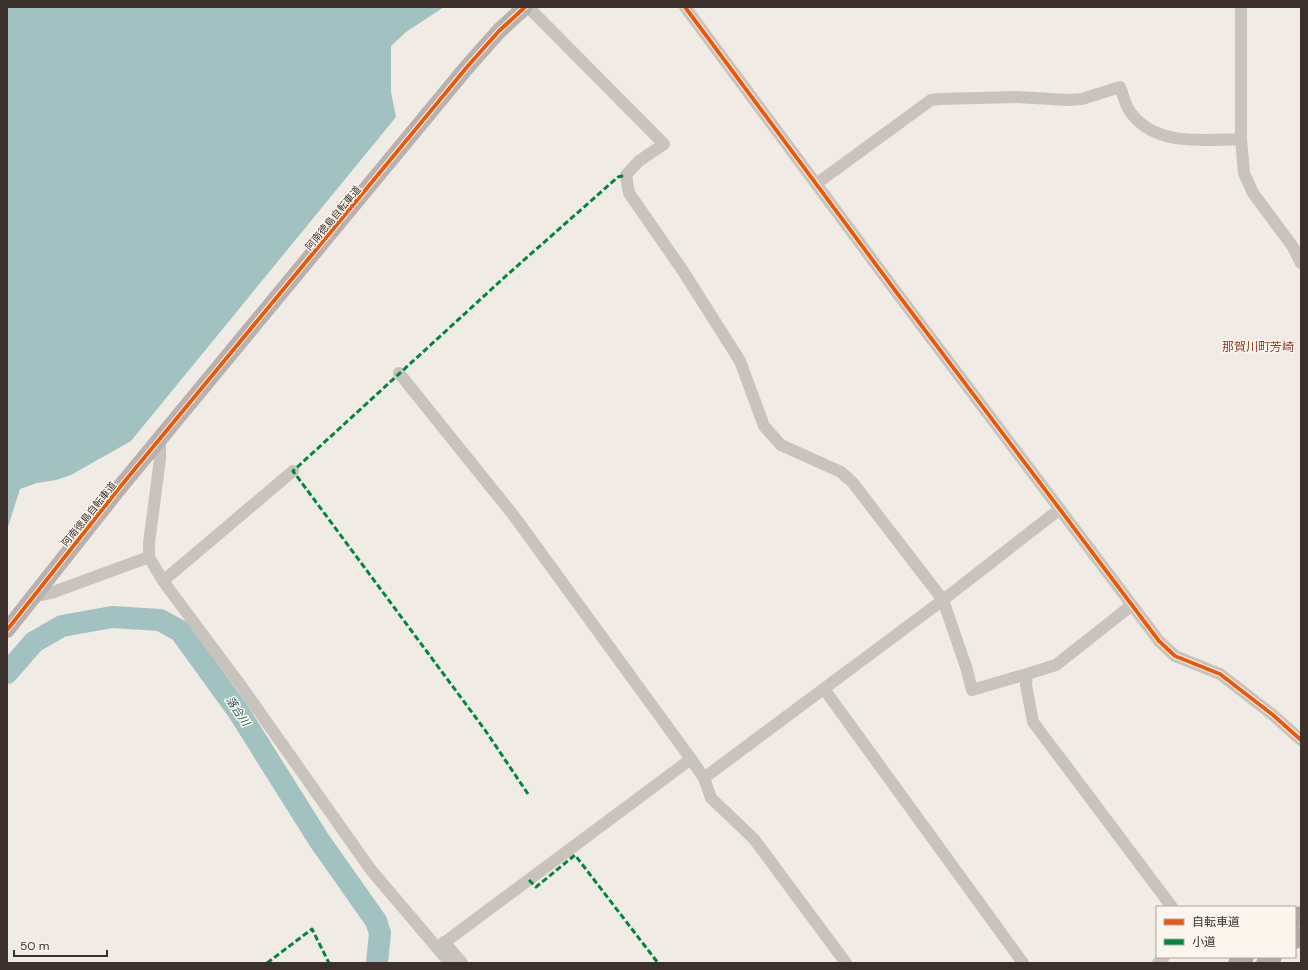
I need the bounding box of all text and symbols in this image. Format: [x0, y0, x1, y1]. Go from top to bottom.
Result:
street label: 阿南徳島自転車道 [302, 183, 364, 253]
district label: 那賀川町芳崎 [1222, 339, 1294, 355]
street label: 阿南徳島自転車道 [59, 479, 119, 549]
water label: 落合川 [223, 693, 254, 729]
legend [1156, 906, 1296, 958]
text: 自転車道 [1192, 914, 1240, 930]
scale bar [14, 932, 107, 958]
text: 小道 [1192, 934, 1216, 950]
text: 50 m [20, 938, 49, 954]

